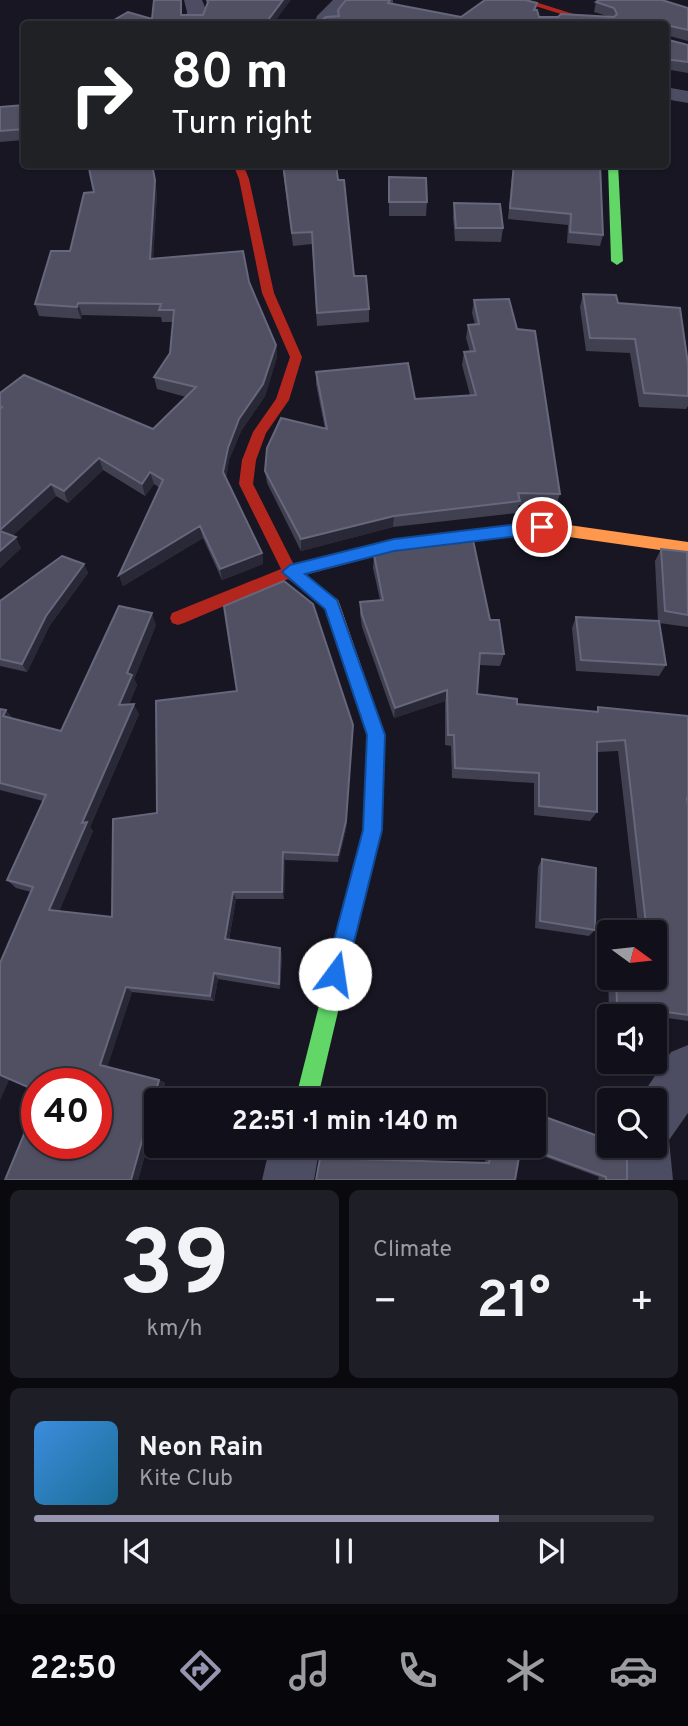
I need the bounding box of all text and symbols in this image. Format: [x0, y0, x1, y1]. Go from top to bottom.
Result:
text: 80 m [171, 44, 288, 106]
icon: right [56, 49, 147, 140]
text: Turn right [171, 105, 313, 145]
pin [512, 497, 572, 557]
icon: arrive [523, 508, 561, 546]
north arrow [597, 920, 667, 990]
map controls [597, 920, 667, 1158]
position arrow [298, 937, 372, 1011]
button: sound [597, 1004, 667, 1074]
speed limit sign: 40 [21, 1068, 112, 1159]
button: search [597, 1088, 667, 1158]
text: 22:51 · 1 min · 140 m [232, 1106, 458, 1139]
text: 39 [119, 1212, 230, 1327]
text: Climate [373, 1236, 452, 1265]
text: 21° [476, 1270, 551, 1336]
text: − [373, 1279, 398, 1328]
text: + [629, 1279, 654, 1328]
text: km/h [147, 1315, 202, 1344]
text: Neon Rain [139, 1432, 264, 1465]
text: Kite Club [139, 1465, 233, 1494]
icon: previous [118, 1532, 156, 1570]
icon: pause [325, 1532, 363, 1570]
icon: next [532, 1532, 570, 1570]
icon: directions [176, 1646, 225, 1695]
icon: music [285, 1646, 334, 1695]
icon: phone [393, 1646, 442, 1695]
icon: climate [501, 1646, 550, 1695]
icon: car [609, 1646, 658, 1695]
text: 22:50 [30, 1650, 117, 1690]

